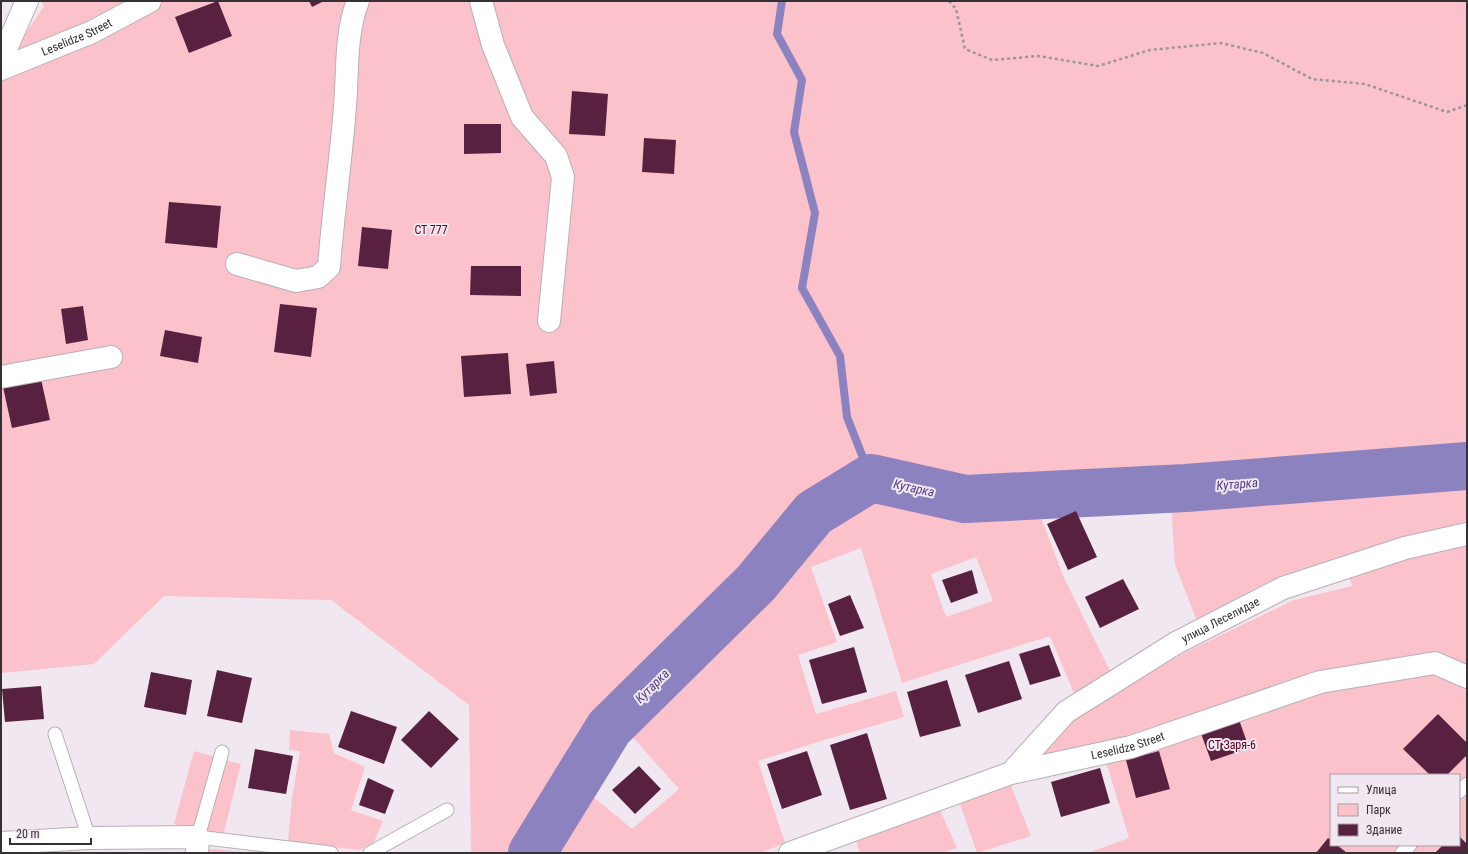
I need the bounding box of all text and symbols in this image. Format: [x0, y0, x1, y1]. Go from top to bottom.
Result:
street label: Leselidze Street [39, 15, 115, 59]
park label: СТ 777 [414, 223, 448, 237]
water label: Кутарка [1216, 475, 1258, 493]
water label: Кутарка [892, 476, 936, 500]
street label: улица Леселидзе [1179, 594, 1262, 646]
water label: Кутарка [632, 666, 672, 706]
street label: Leselidze Street [1090, 729, 1167, 762]
park label: СТ Заря-6 [1208, 738, 1256, 752]
legend [1330, 774, 1460, 846]
text: Улица [1366, 783, 1397, 797]
text: Парк [1366, 803, 1391, 817]
scale bar [10, 820, 91, 846]
text: Здание [1366, 823, 1403, 837]
text: 20 m [16, 827, 40, 841]

